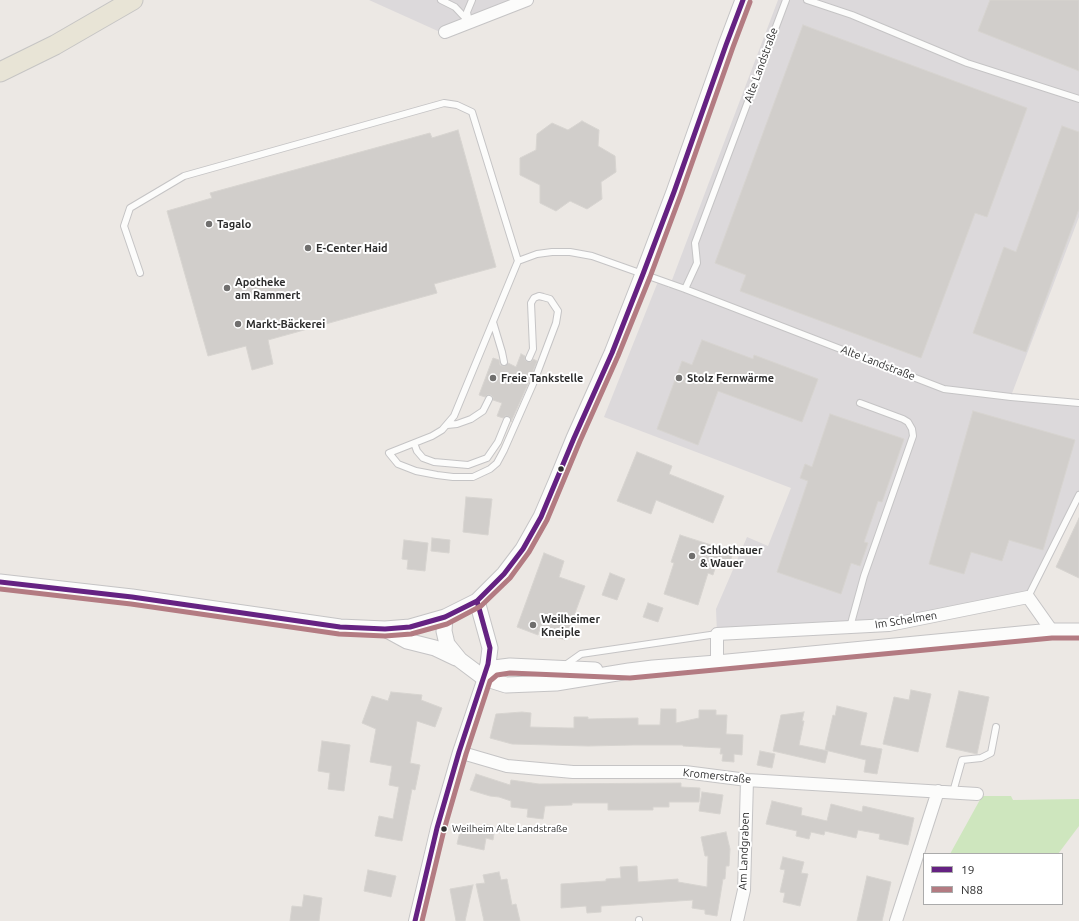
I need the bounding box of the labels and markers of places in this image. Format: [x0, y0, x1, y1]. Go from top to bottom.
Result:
place label: Tagalo [217, 217, 251, 231]
marker: Tagalo [204, 219, 214, 229]
place label: E-Center Haid [316, 241, 388, 255]
marker: E-Center Haid [303, 243, 313, 253]
place label: Apotheke am Rammert [235, 275, 301, 301]
marker: Apotheke am Rammert [222, 283, 232, 293]
place label: Markt-Bäckerei [246, 317, 325, 331]
marker: Markt-Bäckerei [233, 319, 243, 329]
place label: Freie Tankstelle [501, 371, 583, 385]
place label: Stolz Fernwärme [687, 371, 774, 385]
marker: Freie Tankstelle [488, 373, 498, 383]
marker: Stolz Fernwärme [674, 373, 684, 383]
unlabelled marker [556, 464, 566, 474]
place label: Schlothauer & Wauer [700, 543, 762, 569]
marker: Schlothauer & Wauer [687, 551, 697, 561]
place label: Weilheimer Kneiple [541, 612, 600, 638]
marker: Weilheimer Kneiple [528, 620, 538, 630]
place label: Weilheim Alte Landstraße [452, 823, 568, 835]
marker: Weilheim Alte Landstraße [439, 824, 449, 834]

